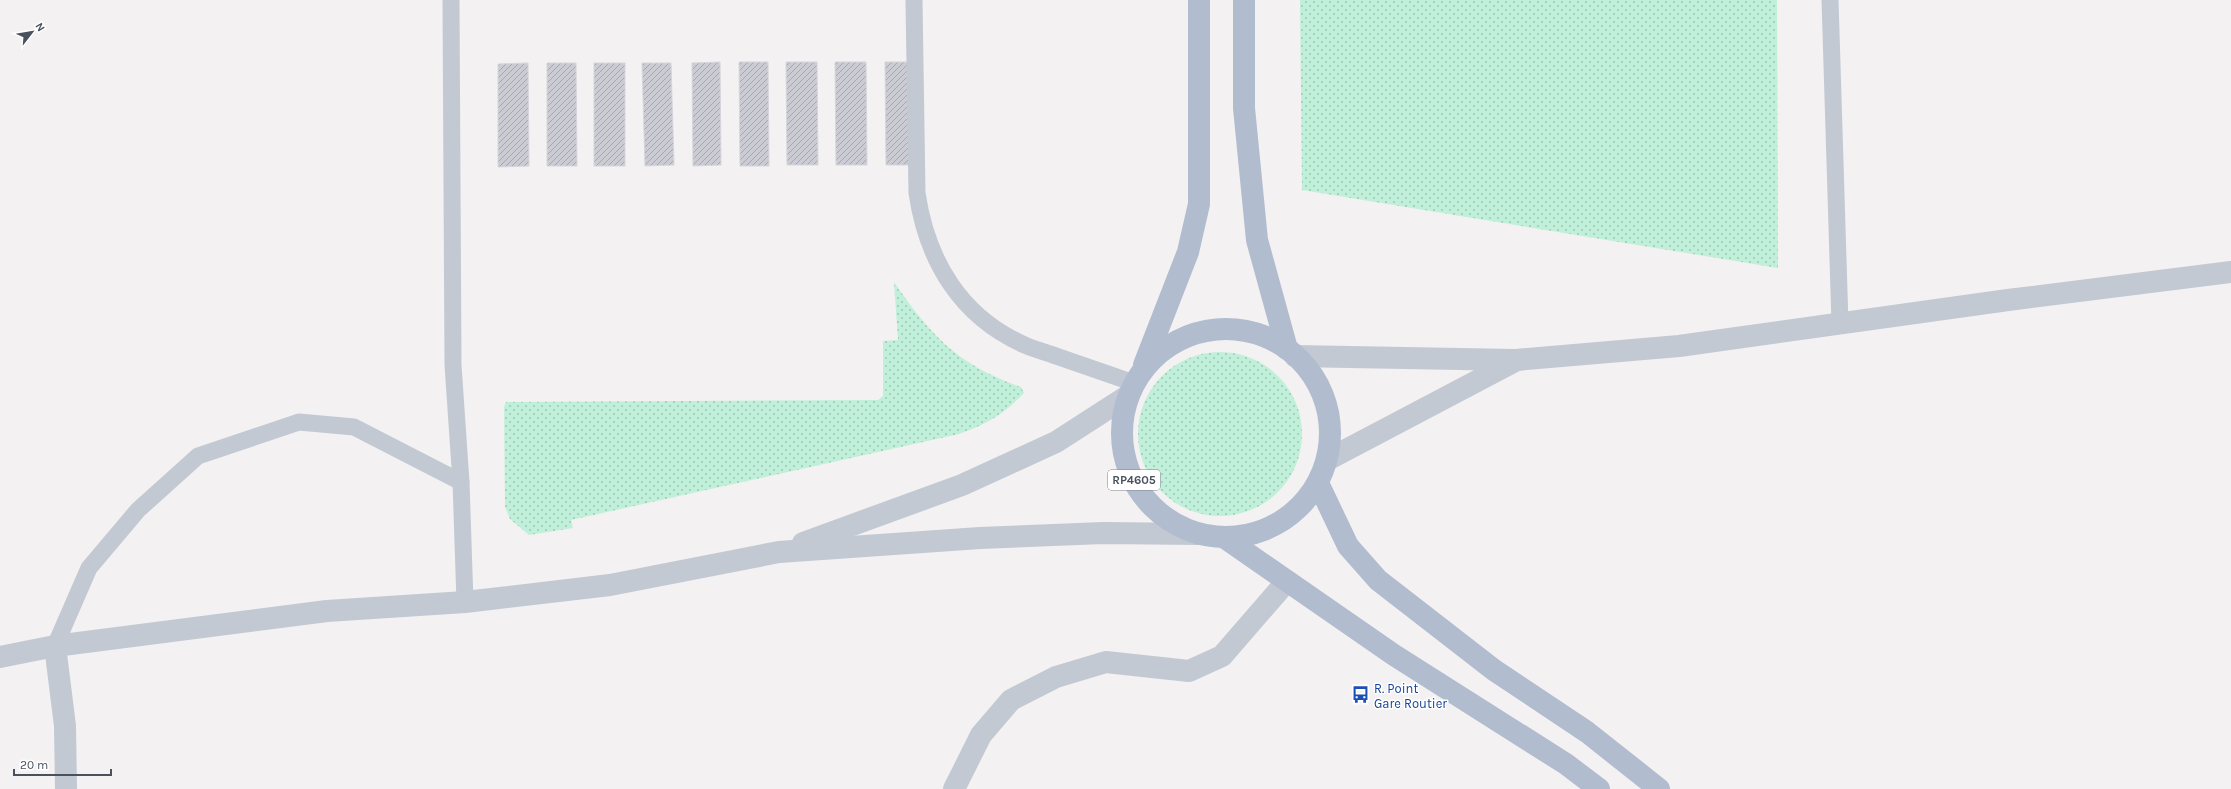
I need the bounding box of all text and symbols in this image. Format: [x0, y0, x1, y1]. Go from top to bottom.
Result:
north arrow [12, 12, 52, 52]
text: N [33, 20, 48, 34]
road number: RP4605 [1108, 470, 1160, 490]
place label: R. Point Gare Routier [1374, 681, 1447, 711]
bus stop icon: R. Point Gare Routier [1351, 685, 1371, 705]
scale bar [14, 751, 111, 777]
text: 20 m [20, 758, 48, 772]

